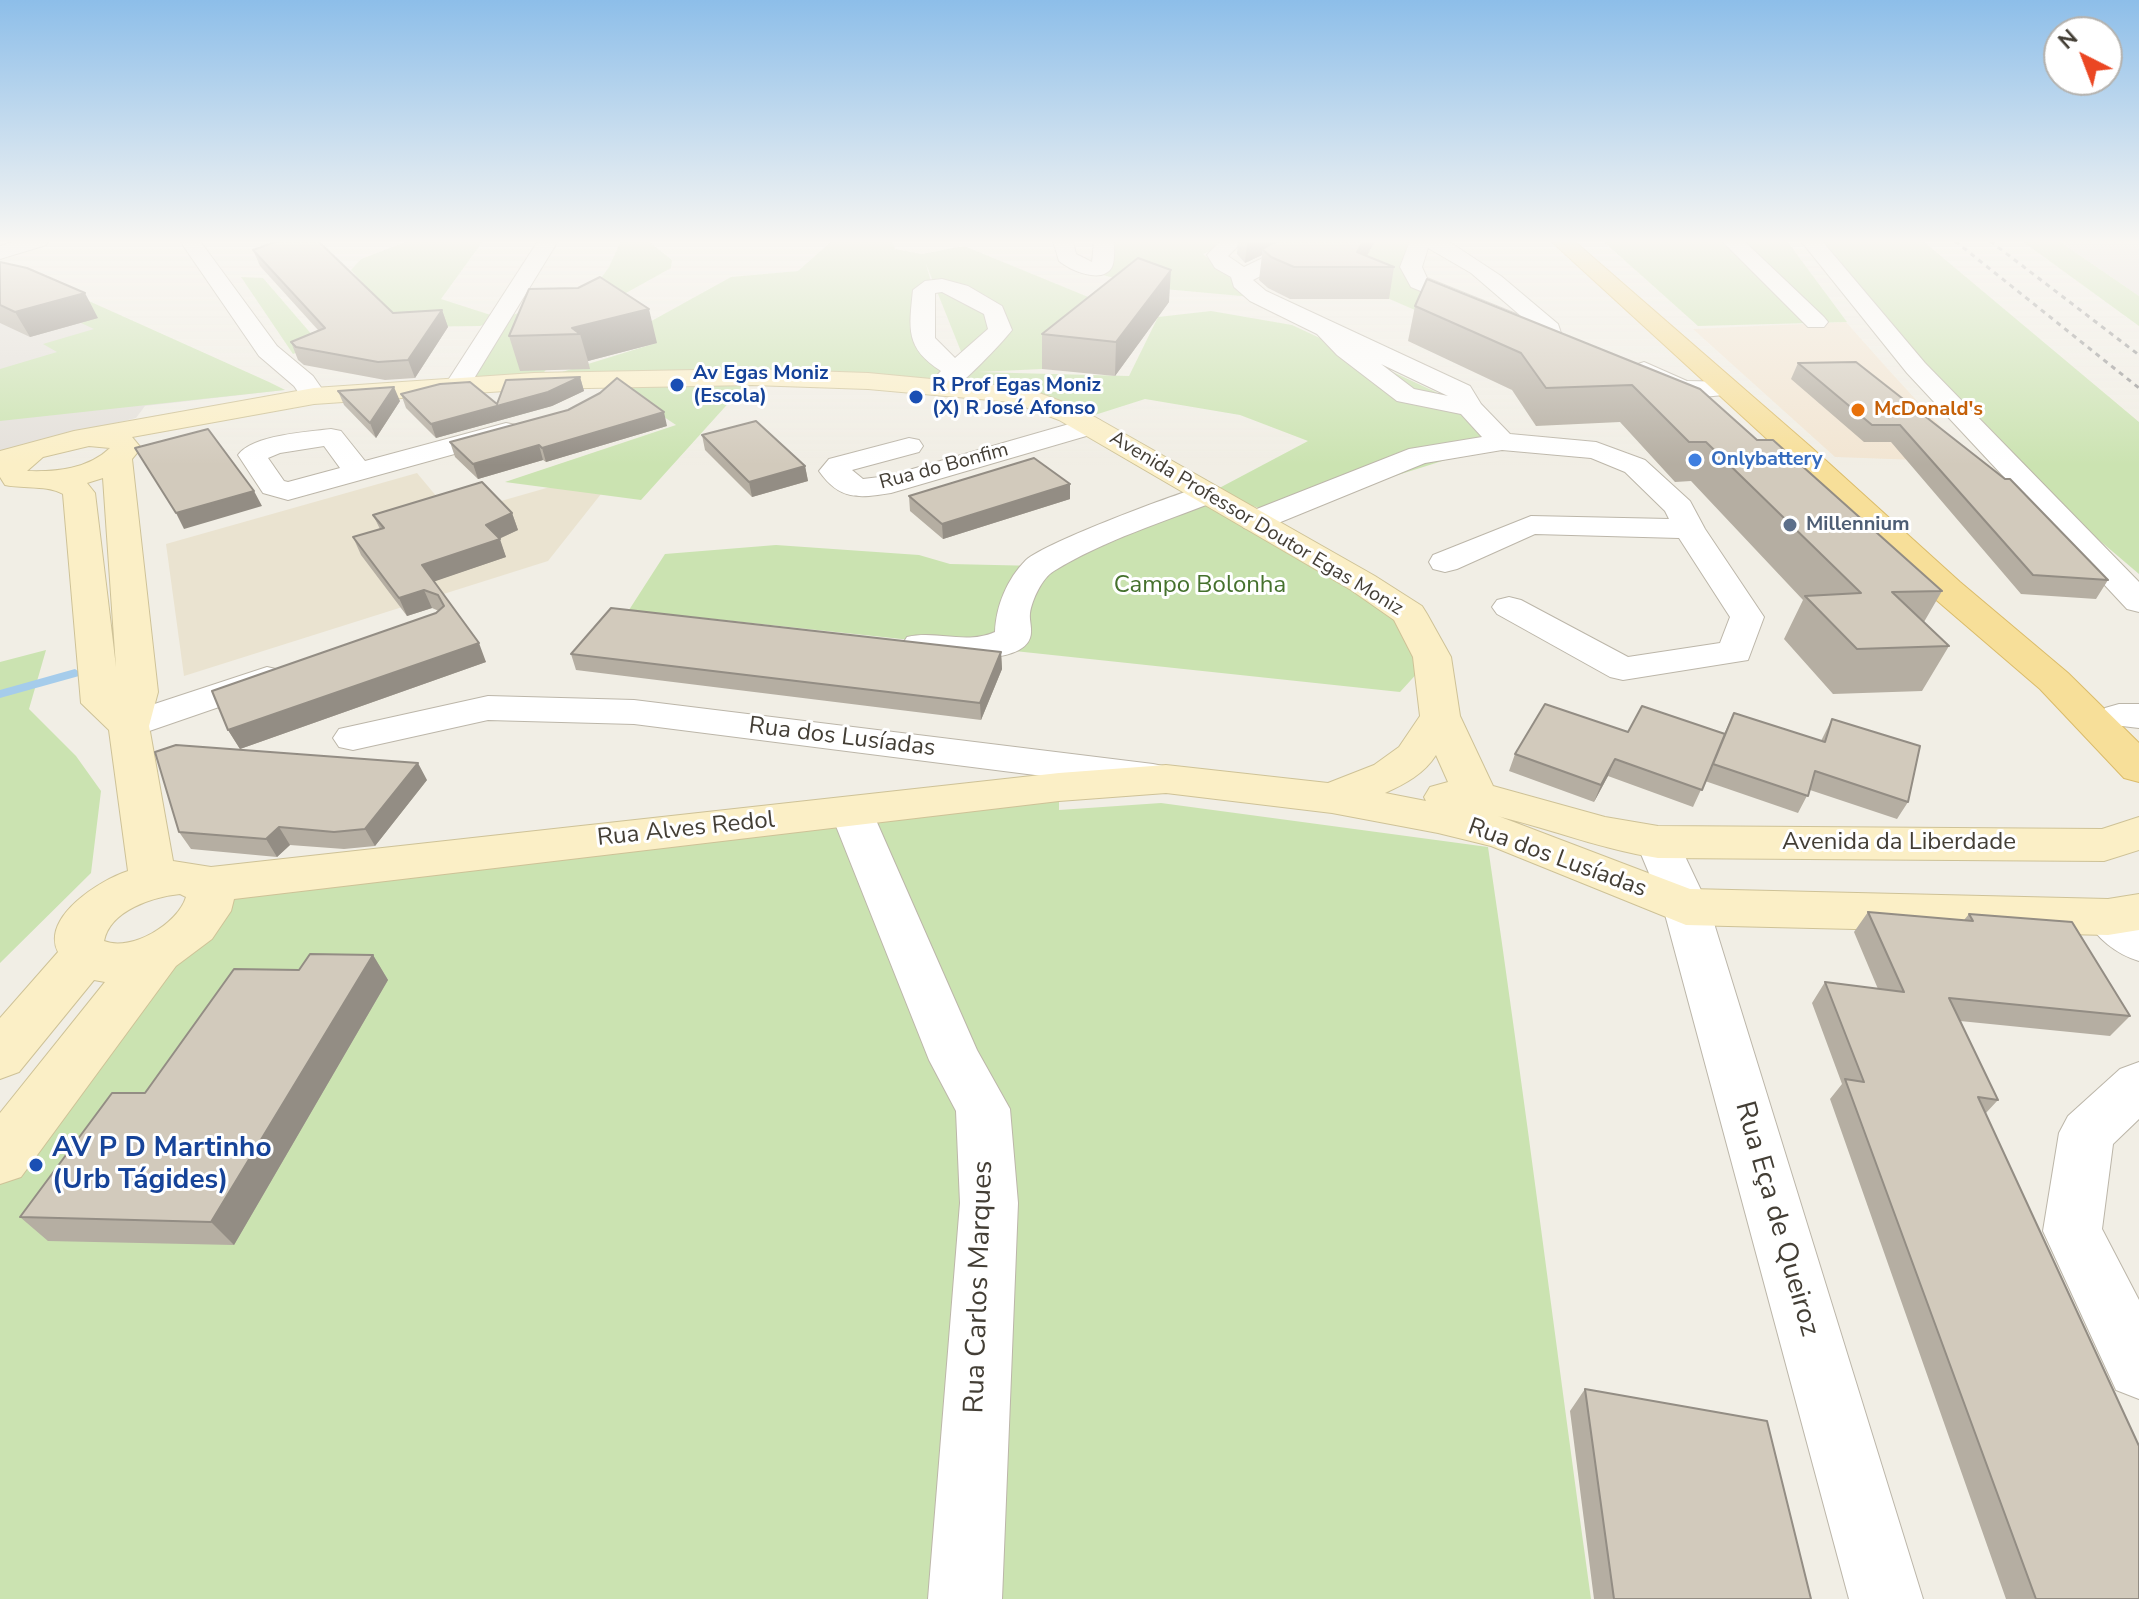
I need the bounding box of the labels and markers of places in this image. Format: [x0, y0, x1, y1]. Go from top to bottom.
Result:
place label: Av Egas Moniz (Escola) [693, 362, 828, 409]
place label: R Prof Egas Moniz (X) R José Afonso [932, 374, 1101, 421]
marker: Av Egas Moniz (Escola) [668, 376, 686, 394]
marker: R Prof Egas Moniz (X) R José Afonso [907, 388, 925, 406]
place label: McDonald's [1874, 398, 1983, 422]
marker: McDonald's [1849, 401, 1867, 419]
place label: Onlybattery [1711, 448, 1822, 472]
marker: Onlybattery [1686, 451, 1704, 469]
place label: Millennium [1806, 513, 1910, 537]
marker: Millennium [1781, 516, 1799, 534]
place label: AV P D Martinho (Urb Tágides) [52, 1132, 272, 1198]
marker: AV P D Martinho (Urb Tágides) [27, 1156, 45, 1174]

